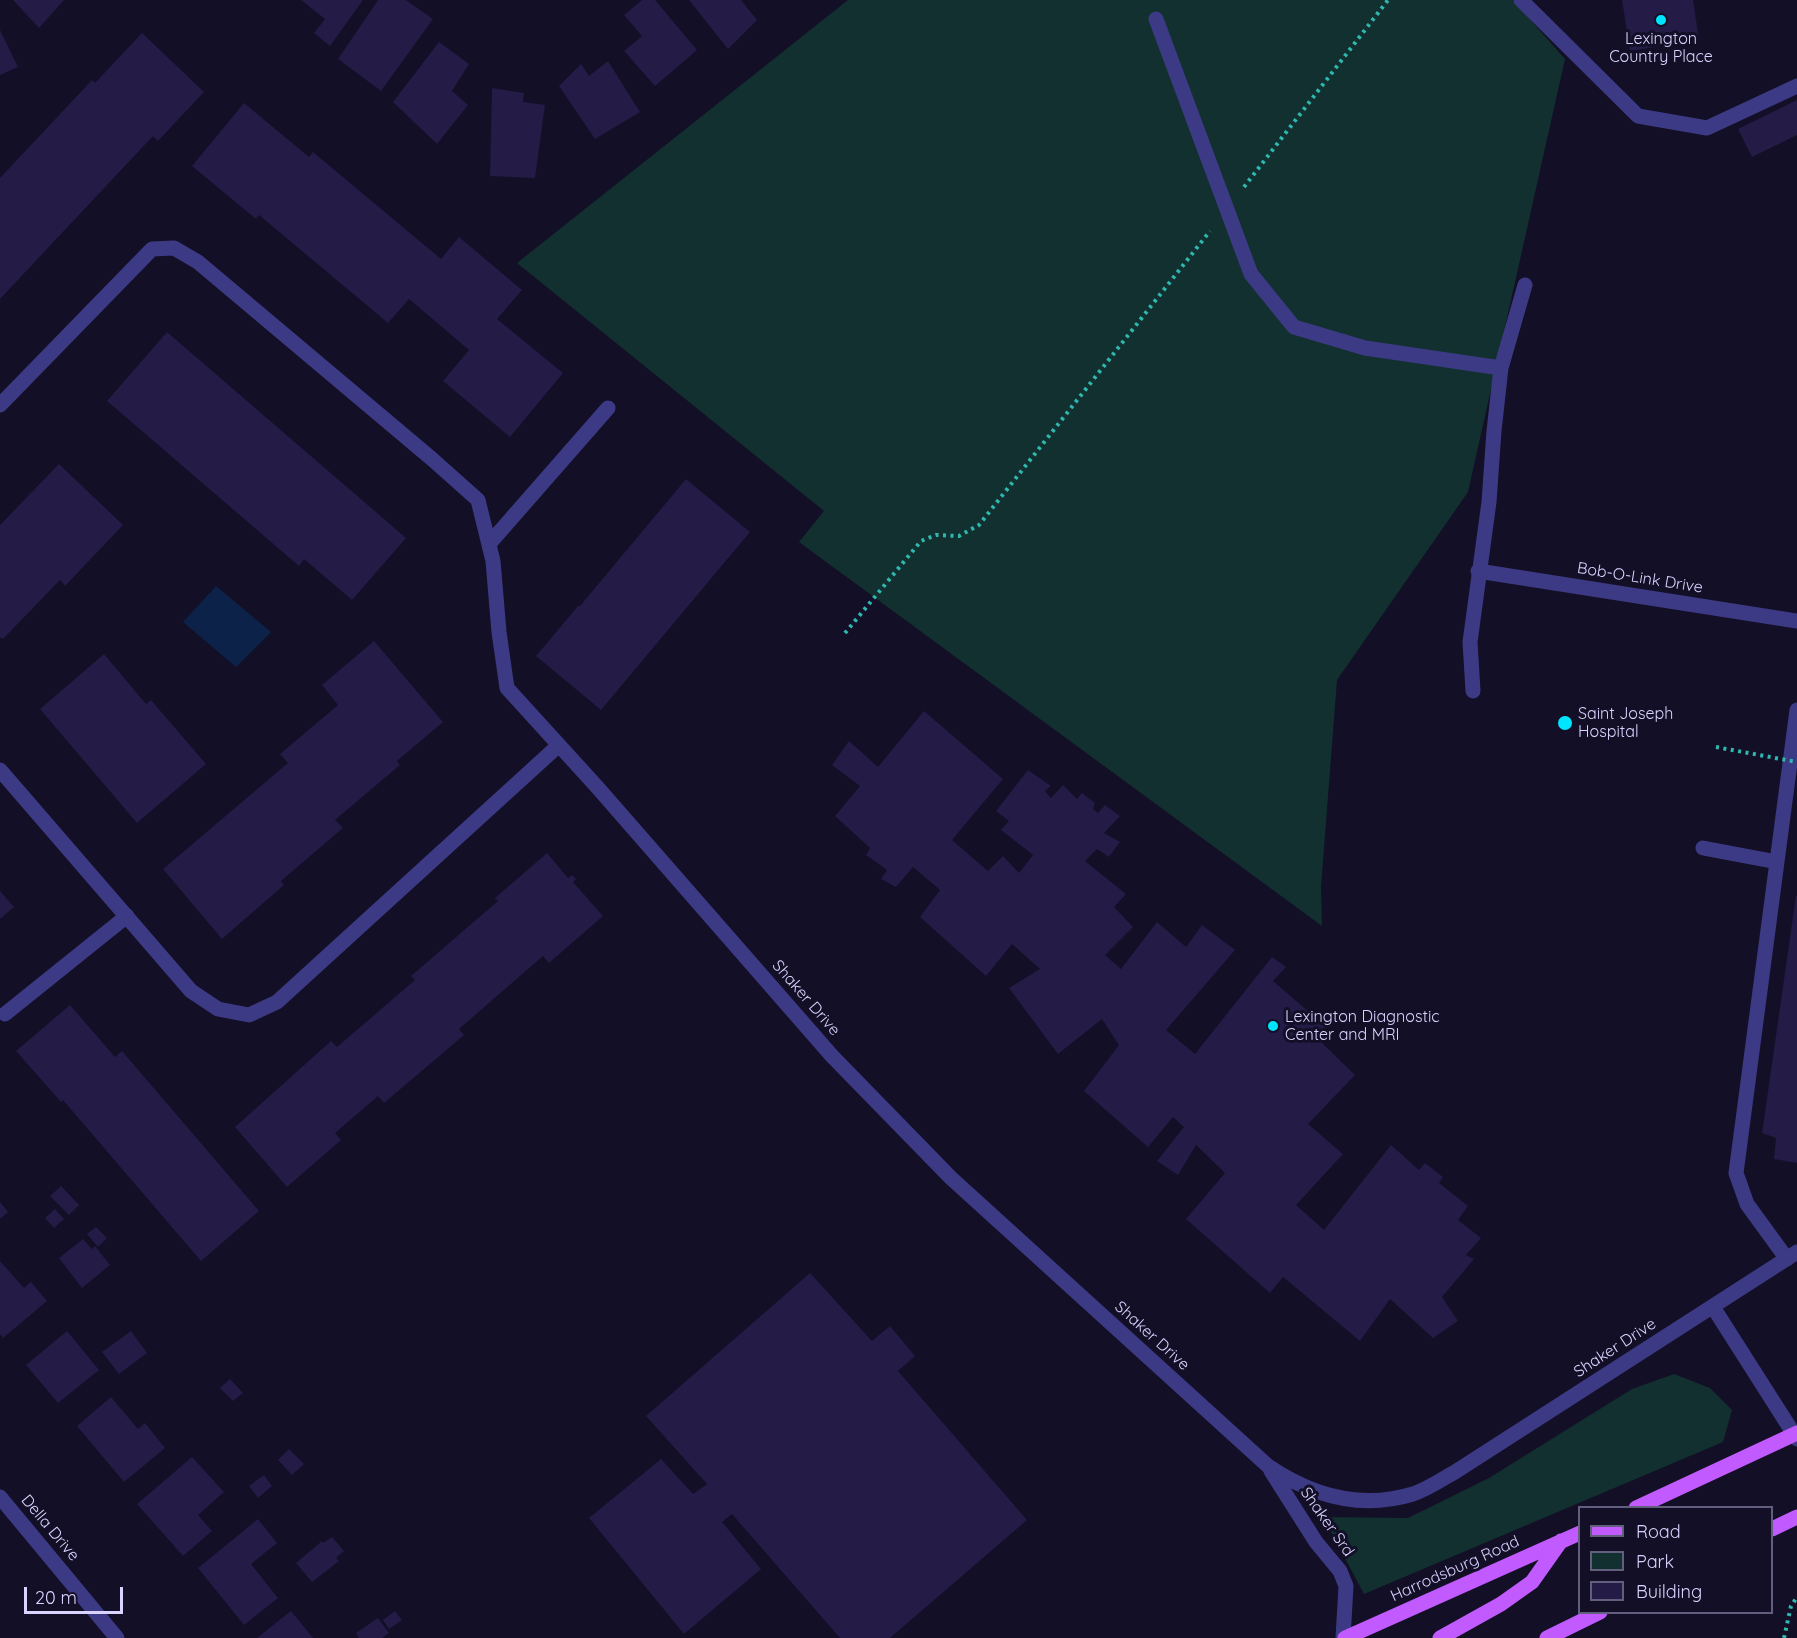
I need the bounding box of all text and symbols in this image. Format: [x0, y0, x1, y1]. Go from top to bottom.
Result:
marker: Lexington Country Place [1654, 13, 1668, 27]
place label: Lexington Country Place [1609, 29, 1713, 67]
street label: Bob-O-Link Drive [1576, 559, 1704, 597]
place label: Saint Joseph Hospital [1578, 704, 1673, 742]
marker: Saint Joseph Hospital [1556, 714, 1574, 732]
street label: Shaker Drive [768, 956, 844, 1040]
place label: Lexington Diagnostic Center and MRI [1285, 1007, 1440, 1045]
marker: Lexington Diagnostic Center and MRI [1266, 1019, 1280, 1033]
street label: Shaker Drive [1111, 1297, 1193, 1375]
street label: Shaker Drive [1570, 1314, 1660, 1382]
street label: Shaker Srd [1296, 1484, 1358, 1560]
street label: Della Drive [17, 1491, 83, 1565]
legend [1578, 1506, 1773, 1614]
text: Road [1636, 1520, 1681, 1543]
street label: Harrodsburg Road [1388, 1532, 1522, 1606]
text: Park [1636, 1550, 1674, 1573]
scale bar [27, 1575, 126, 1613]
text: Building [1636, 1580, 1702, 1603]
text: 20 m [35, 1586, 77, 1609]

